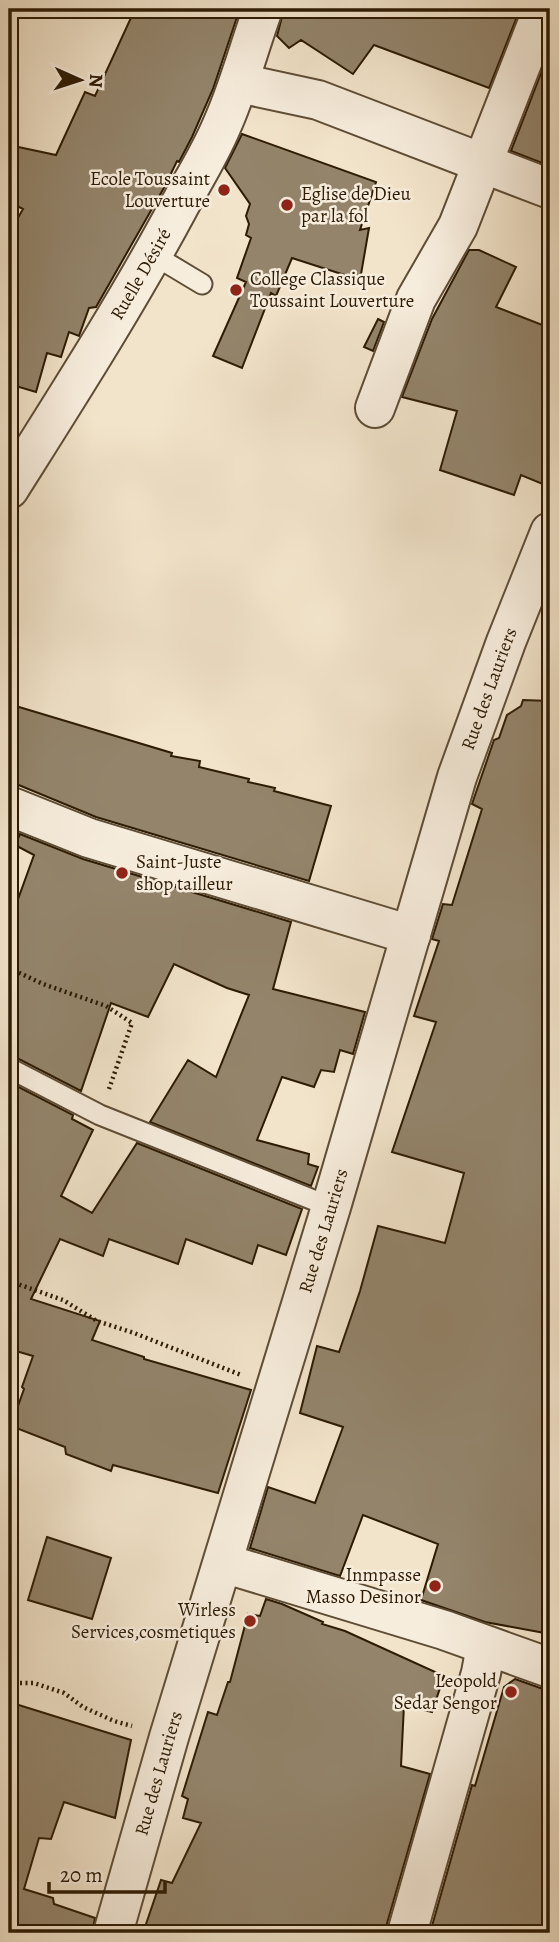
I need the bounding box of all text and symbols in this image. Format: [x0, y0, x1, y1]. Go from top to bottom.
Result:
north arrow [46, 46, 116, 116]
text: N [83, 73, 109, 89]
place label: Ecole Toussaint Louverture [90, 166, 210, 214]
place label: Eglise de Dieu par la fol [301, 181, 412, 229]
marker: Ecole Toussaint Louverture [216, 182, 232, 198]
marker: Eglise de Dieu par la fol [279, 197, 295, 213]
street label: Ruelle Désiré [104, 224, 178, 325]
place label: College Classique Toussaint Louverture [250, 266, 414, 314]
marker: College Classique Toussaint Louverture [228, 282, 244, 298]
street label: Rue des Lauriers [455, 624, 523, 754]
place label: Saint-Juste shop tailleur [136, 849, 233, 897]
marker: Saint-Juste shop tailleur [114, 865, 130, 881]
street label: Rue des Lauriers [292, 1166, 355, 1296]
place label: Inmpasse Masso Desinor [306, 1562, 421, 1610]
marker: Inmpasse Masso Desinor [427, 1578, 443, 1594]
place label: Wirless Services,cosmetiques [71, 1597, 236, 1645]
marker: Wirless Services,cosmetiques [242, 1613, 258, 1629]
place label: Leopold Sedar Sengor [394, 1668, 498, 1716]
marker: Leopold Sedar Sengor [503, 1684, 519, 1700]
street label: Rue des Lauriers [128, 1708, 189, 1839]
scale bar [49, 1851, 164, 1895]
text: 20 m [60, 1861, 103, 1889]

